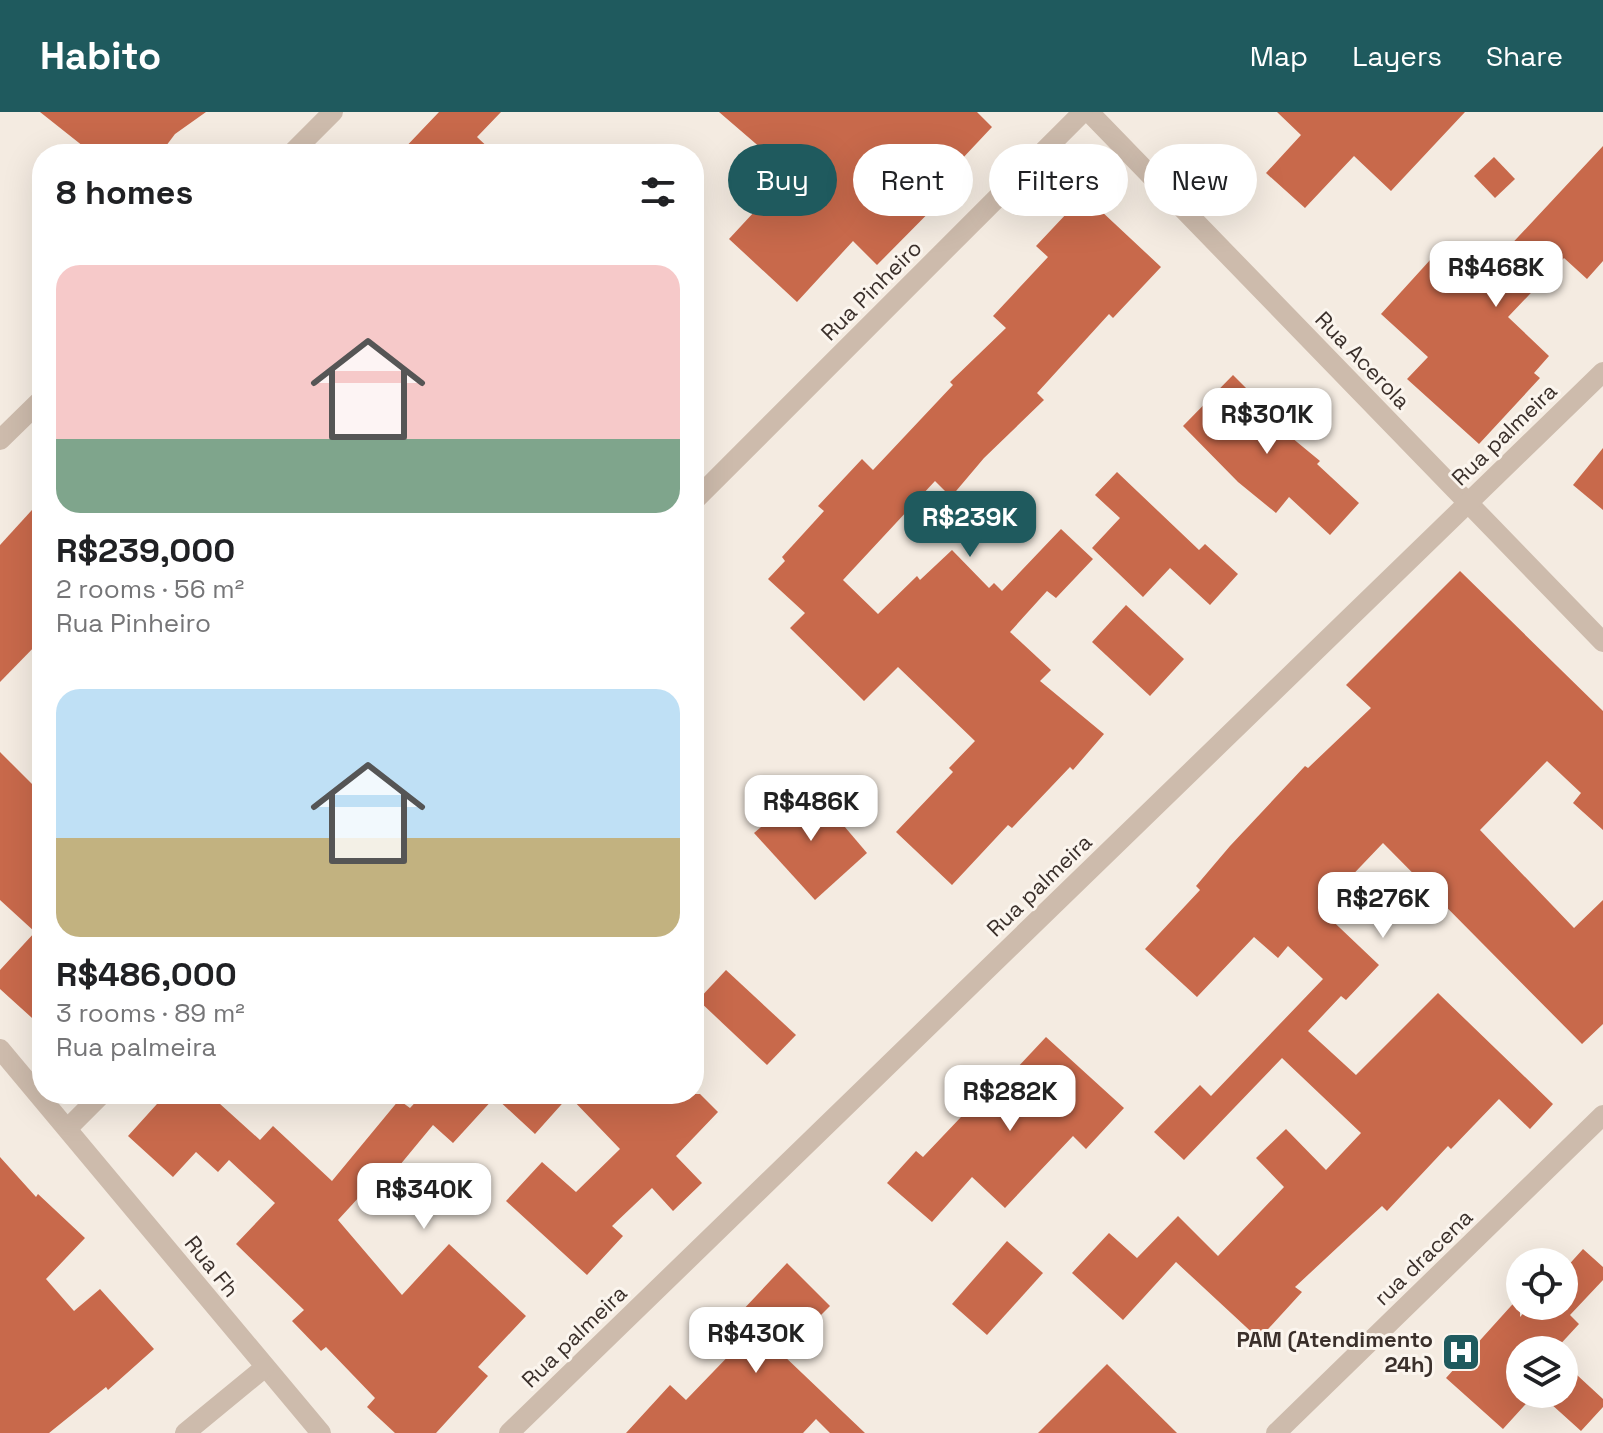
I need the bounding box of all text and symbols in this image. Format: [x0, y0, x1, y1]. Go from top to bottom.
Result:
text: Habito [40, 32, 161, 80]
text: Map [1250, 38, 1308, 74]
text: Layers [1352, 38, 1442, 74]
text: Share [1486, 38, 1563, 74]
chip: Buy [728, 144, 837, 216]
chip: Rent [853, 144, 973, 216]
chip: Filters [989, 144, 1128, 216]
chip: New [1144, 144, 1257, 216]
icon: filters [636, 170, 680, 214]
text: 8 homes [56, 171, 193, 214]
street label: Rua Pinheiro [815, 234, 927, 346]
pin: R$468K [1431, 241, 1561, 309]
text: R$468K [1448, 250, 1544, 284]
street label: Rua Acerola [1310, 305, 1417, 415]
icon: home [296, 317, 440, 461]
street label: Rua palmeira [1445, 377, 1563, 491]
pin: R$301K [1202, 388, 1332, 456]
text: R$301K [1221, 397, 1313, 431]
pin: R$239K [905, 491, 1035, 559]
text: R$239K [922, 500, 1018, 534]
text: R$239,000 [56, 529, 235, 572]
text: 2 rooms · 56 m² [56, 572, 244, 606]
text: Rua Pinheiro [56, 606, 211, 640]
icon: home [296, 741, 440, 885]
pin: R$486K [746, 775, 876, 843]
text: R$486K [763, 784, 859, 818]
street label: Rua palmeira [980, 828, 1098, 942]
pin: R$276K [1318, 872, 1448, 940]
text: R$276K [1336, 881, 1430, 915]
text: R$486,000 [56, 953, 237, 996]
text: 3 rooms · 89 m² [56, 996, 245, 1030]
text: Rua palmeira [56, 1030, 216, 1064]
pin: R$282K [945, 1065, 1075, 1133]
text: R$282K [963, 1074, 1057, 1108]
pin: R$340K [359, 1163, 489, 1231]
text: R$340K [375, 1172, 473, 1206]
street label: rua dracena [1368, 1203, 1479, 1311]
street label: Rua Fh [179, 1230, 245, 1302]
map controls [1506, 1248, 1578, 1408]
button: locate [1506, 1248, 1578, 1320]
street label: Rua palmeira [515, 1279, 633, 1393]
pin: R$430K [691, 1307, 821, 1375]
text: R$430K [707, 1316, 805, 1350]
place label: PAM (Atendimento 24h) [1236, 1325, 1433, 1378]
hospital icon: PAM (Atendimento 24h) [1440, 1331, 1482, 1373]
button: layers [1506, 1336, 1578, 1408]

